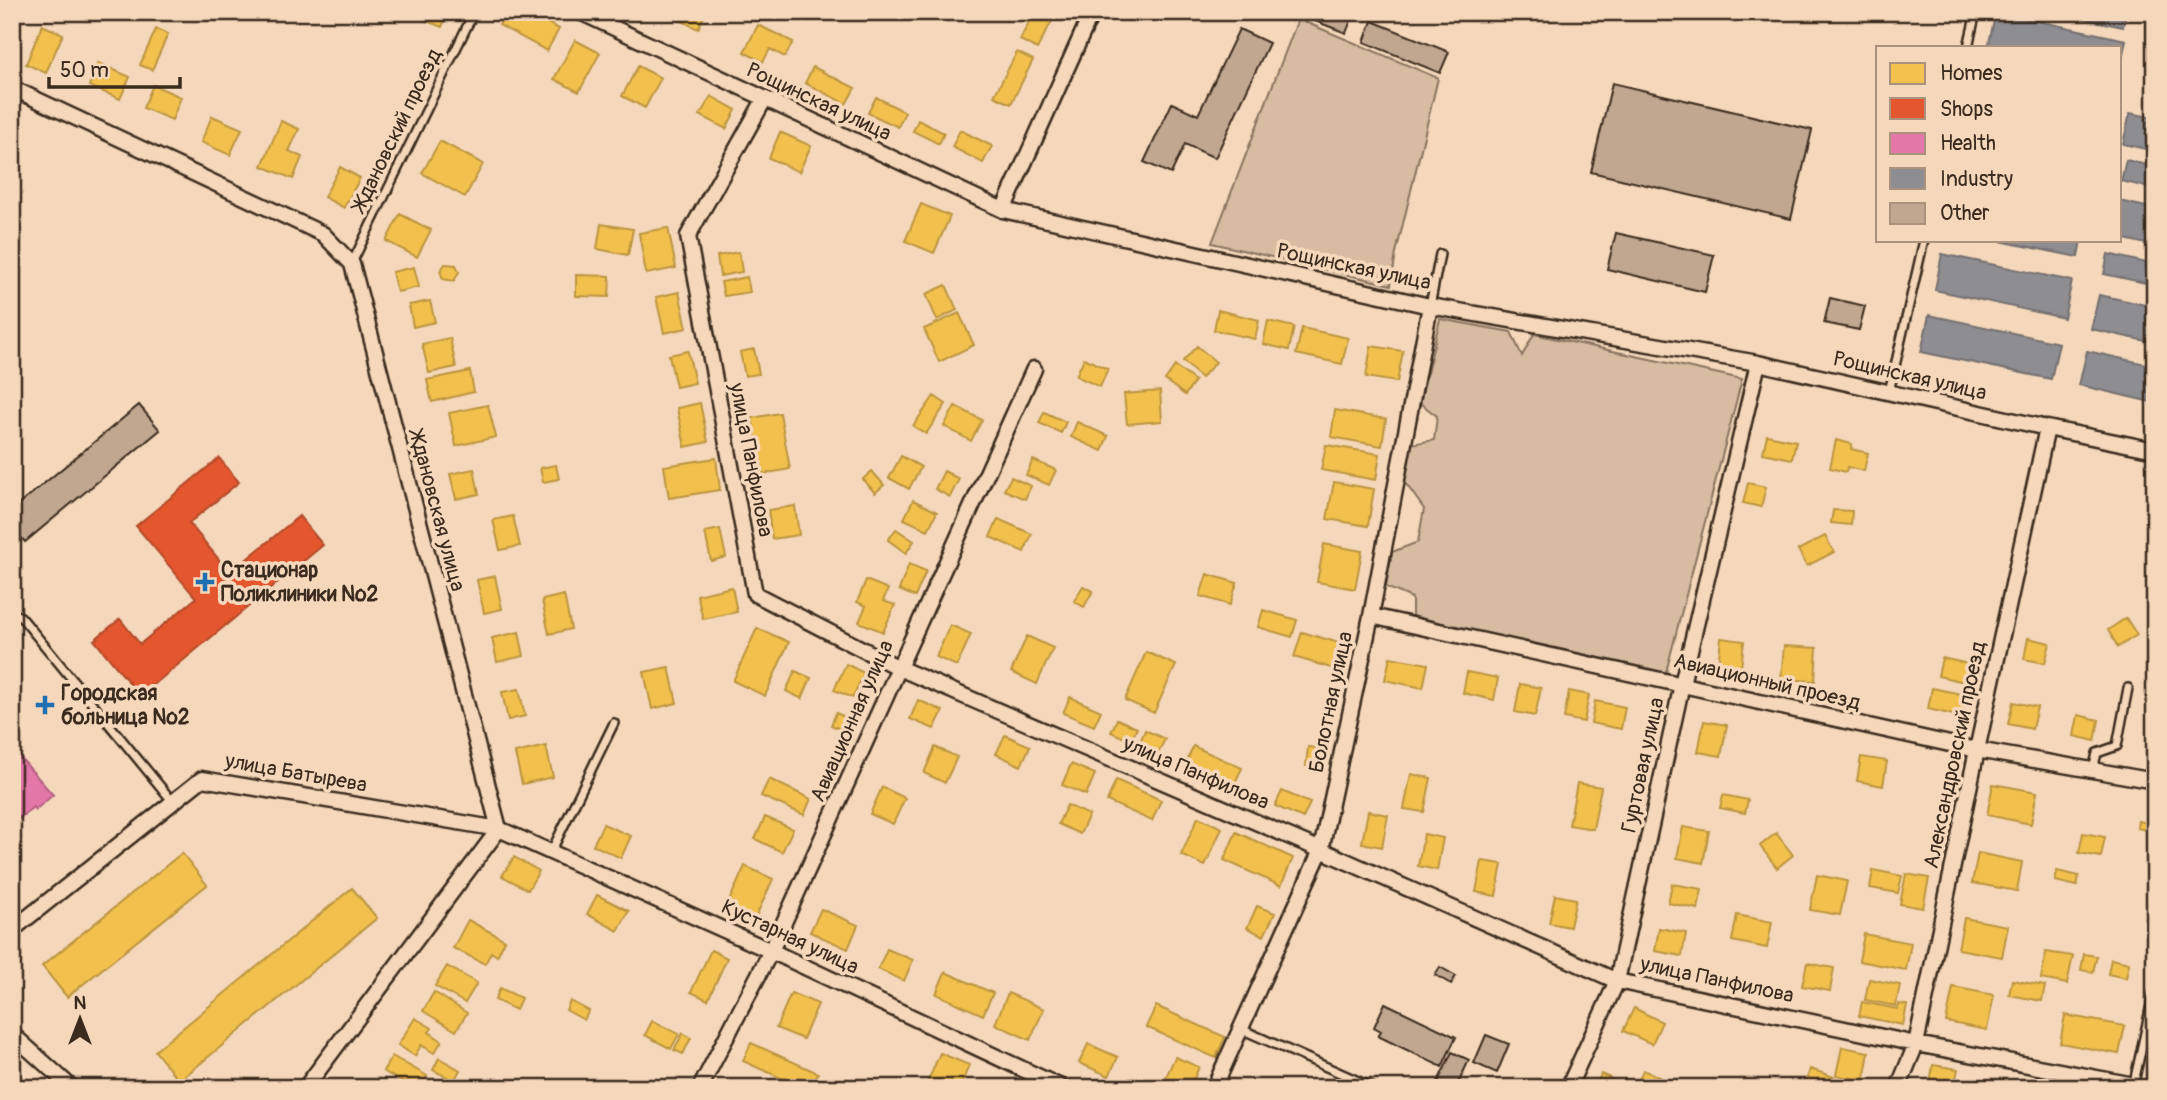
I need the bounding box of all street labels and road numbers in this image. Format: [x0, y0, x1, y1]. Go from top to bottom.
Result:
street label: Ждановский проезд [345, 44, 448, 218]
street label: Рощинская улица [742, 57, 896, 147]
street label: Рощинская улица [1275, 238, 1433, 296]
street label: Рощинская улица [1831, 345, 1989, 407]
street label: улица Панфилова [723, 380, 779, 539]
street label: Ждановская улица [402, 425, 471, 594]
street label: Болотная улица [1303, 629, 1359, 775]
street label: Авиационная улица [804, 636, 900, 806]
street label: Александровский проезд [1918, 639, 1992, 871]
street label: Авиационный проезд [1671, 647, 1863, 717]
street label: Гуртовая улица [1615, 695, 1671, 835]
street label: улица Панфилова [1118, 730, 1273, 816]
street label: улица Батырева [222, 747, 369, 799]
street label: Кустарная улица [717, 893, 863, 981]
street label: улица Панфилова [1637, 950, 1796, 1009]

